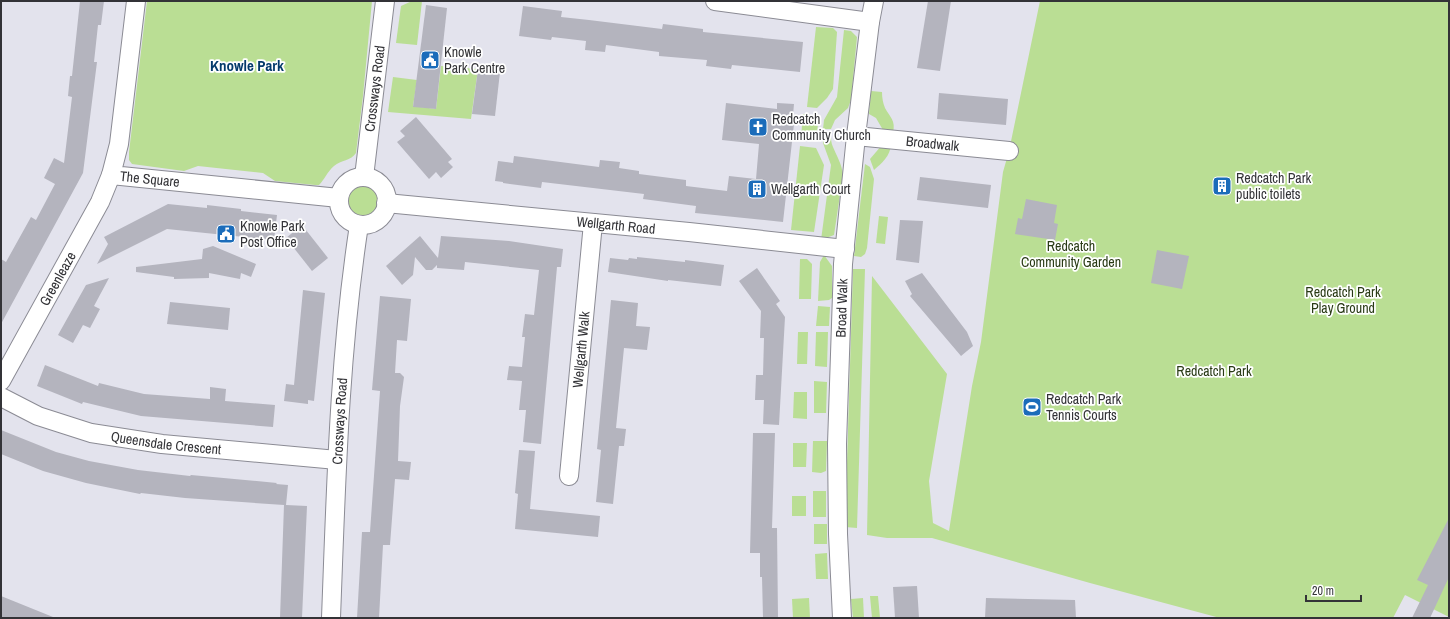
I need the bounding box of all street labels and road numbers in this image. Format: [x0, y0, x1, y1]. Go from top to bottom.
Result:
street label: Crossways Road [360, 44, 389, 133]
street label: Broadwalk [905, 132, 960, 155]
street label: The Square [119, 167, 181, 191]
street label: Wellgarth Road [576, 212, 656, 238]
street label: Greenleaze [35, 248, 80, 309]
street label: Broad Walk [832, 278, 852, 338]
street label: Wellgarth Walk [568, 310, 594, 389]
street label: Crossways Road [328, 377, 351, 465]
street label: Queensdale Crescent [110, 427, 222, 458]

